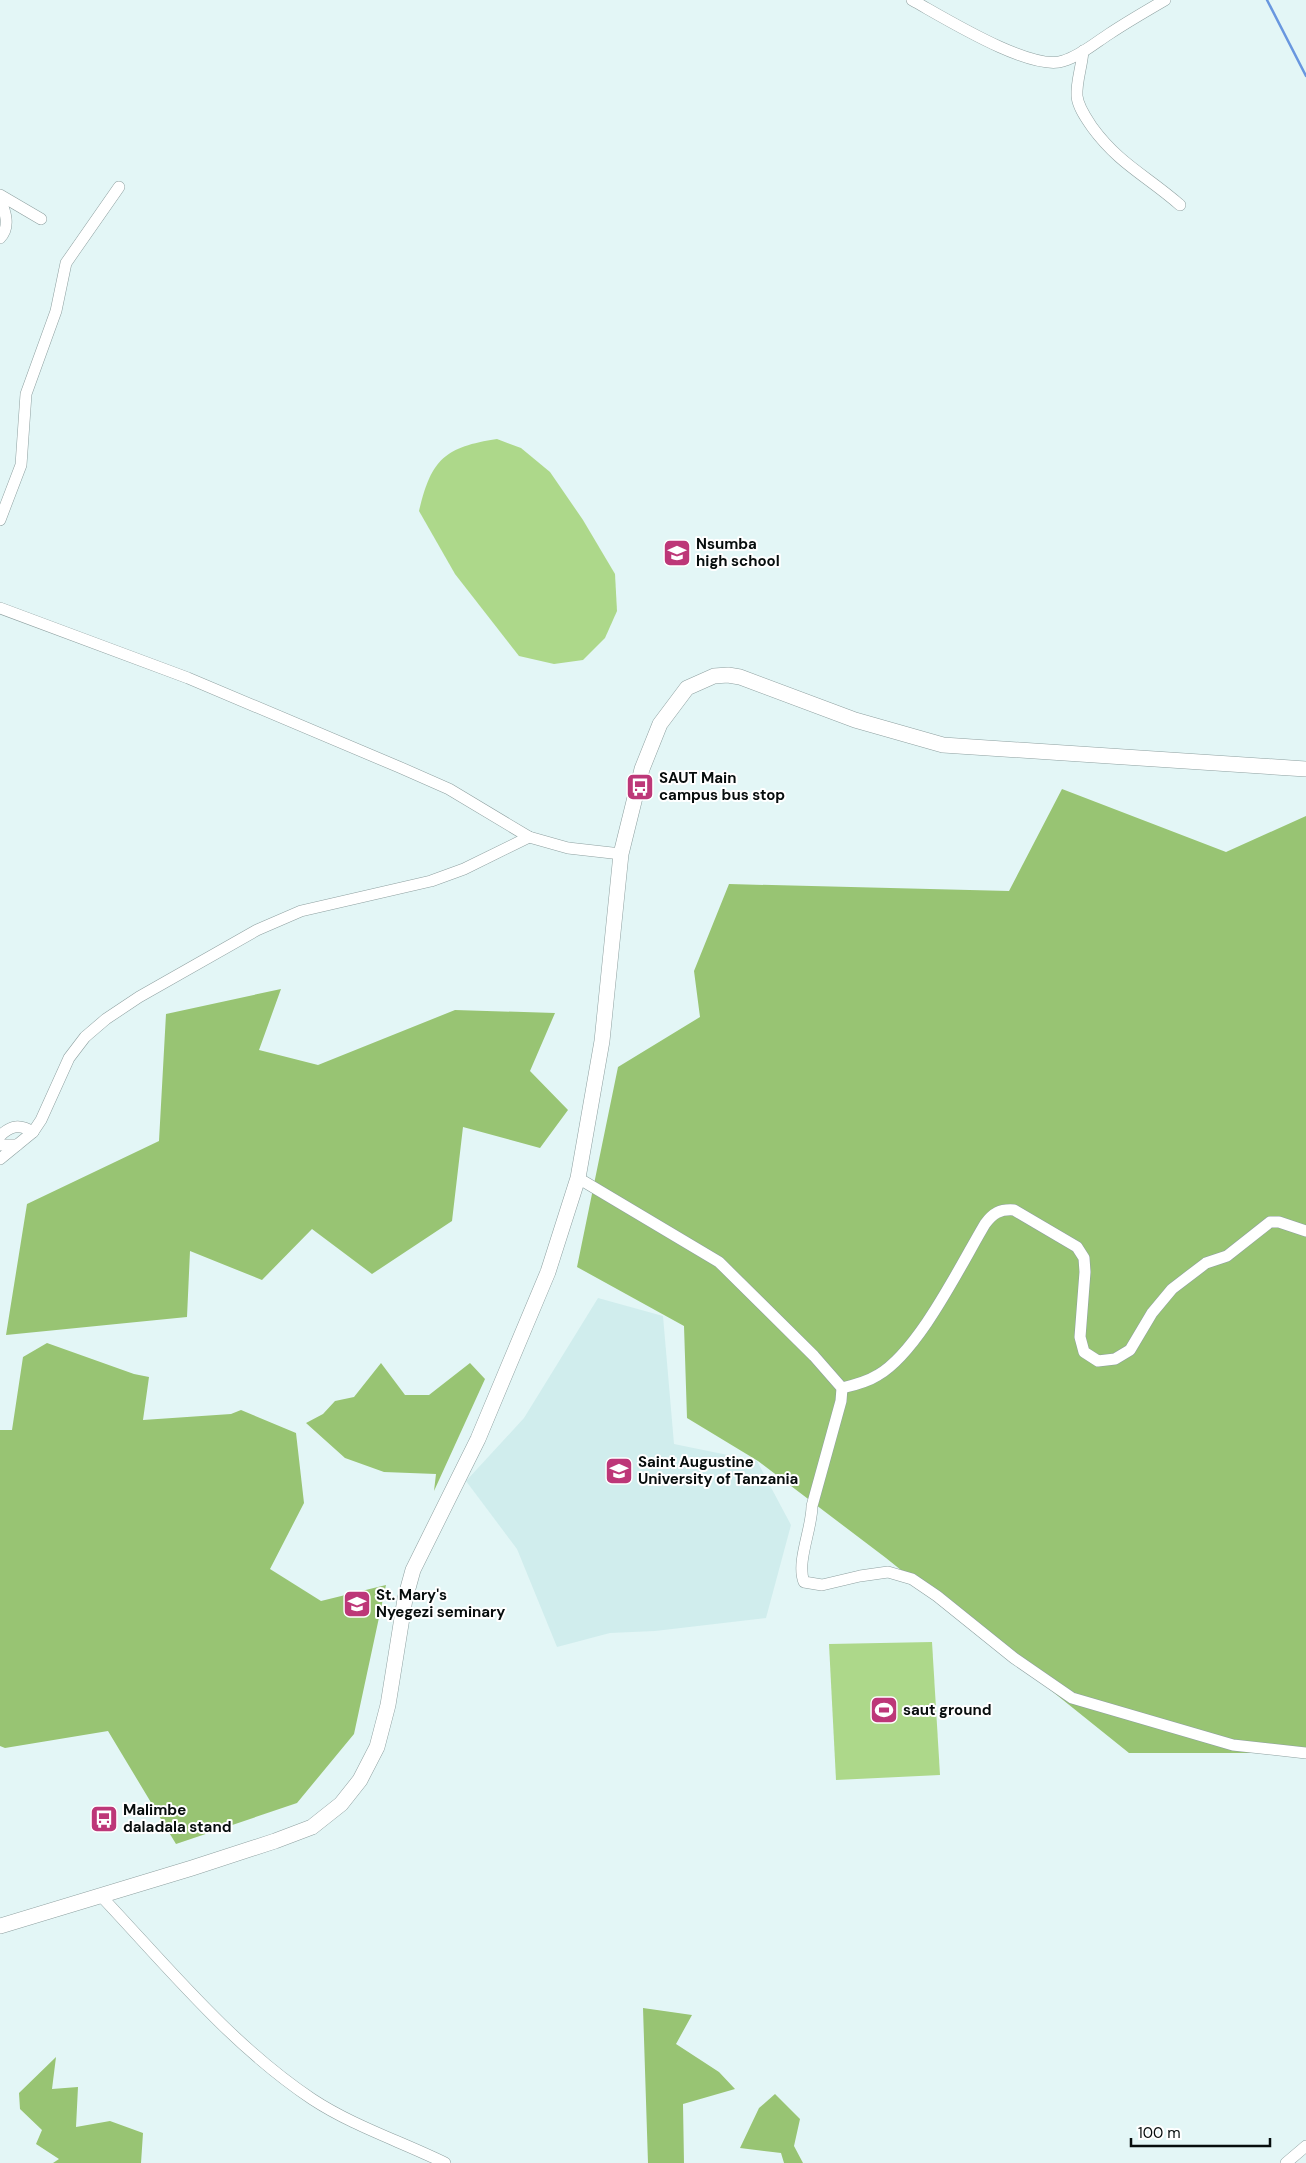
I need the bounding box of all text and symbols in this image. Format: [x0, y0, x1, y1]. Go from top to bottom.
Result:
place label: Nsumba high school [696, 534, 780, 571]
school or university icon: Nsumba high school [662, 538, 692, 568]
place label: SAUT Main campus bus stop [659, 768, 785, 805]
bus stop icon: SAUT Main campus bus stop [625, 772, 655, 802]
place label: Saint Augustine University of Tanzania [638, 1452, 798, 1489]
school or university icon: Saint Augustine University of Tanzania [604, 1456, 634, 1486]
place label: St. Mary's Nyegezi seminary [376, 1585, 505, 1622]
school or university icon: St. Mary's Nyegezi seminary [342, 1589, 372, 1619]
sports icon: saut ground [869, 1695, 899, 1725]
place label: saut ground [903, 1700, 991, 1720]
place label: Malimbe daladala stand [123, 1800, 231, 1837]
bus stop icon: Malimbe daladala stand [89, 1804, 119, 1834]
scale bar [1131, 2116, 1270, 2148]
text: 100 m [1138, 2123, 1181, 2143]

